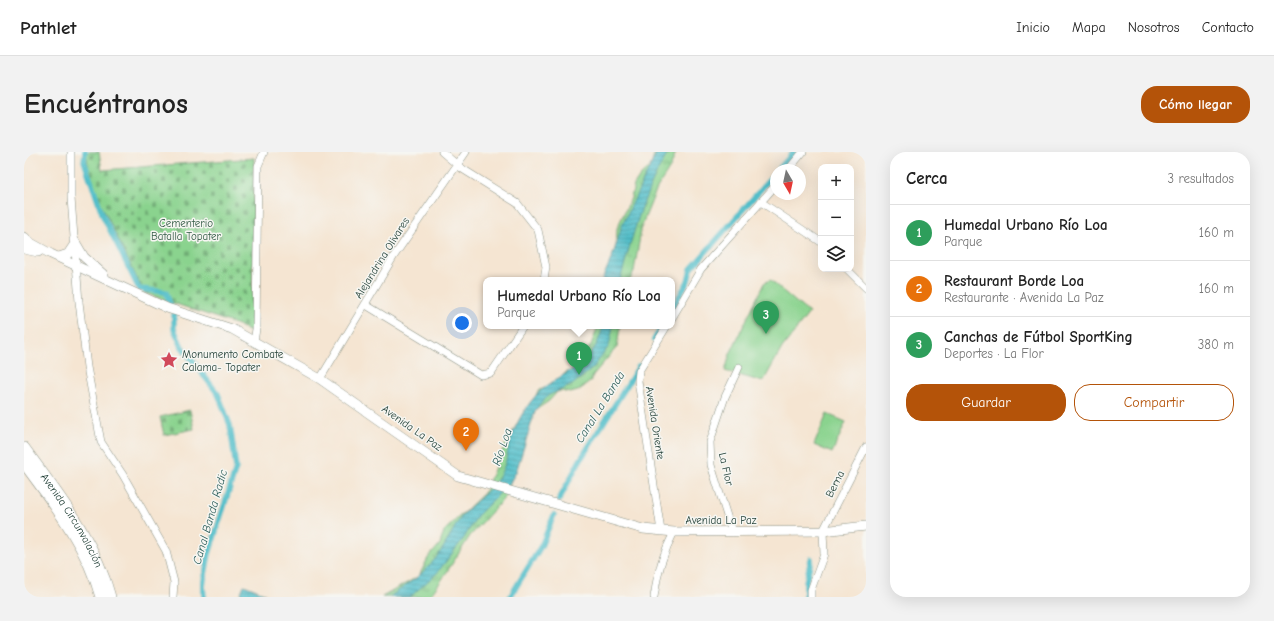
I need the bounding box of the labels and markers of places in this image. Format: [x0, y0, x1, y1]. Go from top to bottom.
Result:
pin: 3 [753, 301, 779, 334]
pin: 1 [566, 342, 592, 375]
place label: Monumento Combate Calama- Topater [182, 348, 284, 374]
place icon: Monumento Combate Calama- Topater [159, 350, 179, 370]
pin: 2 [453, 418, 479, 451]

